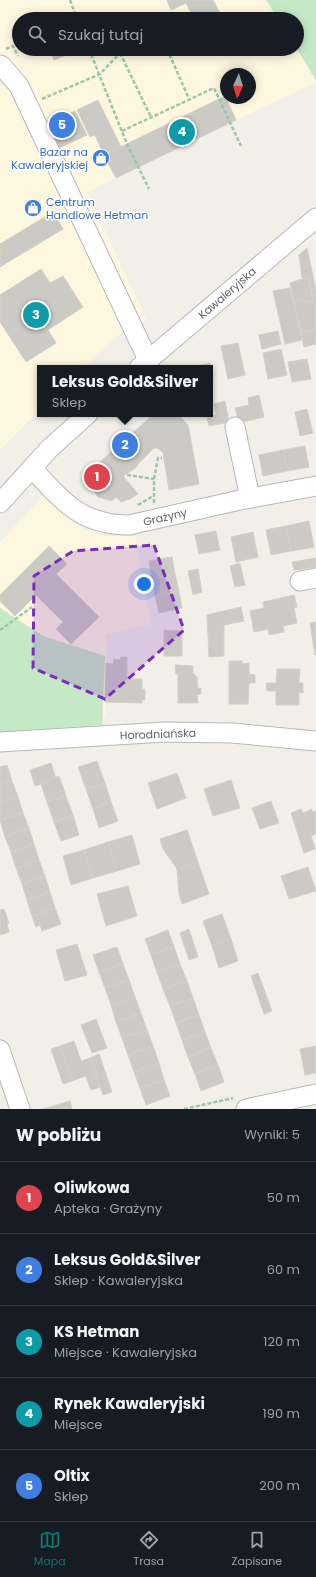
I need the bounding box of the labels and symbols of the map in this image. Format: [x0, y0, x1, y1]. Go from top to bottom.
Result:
north arrow [220, 68, 256, 104]
pin: 5 [49, 110, 75, 140]
pin: 4 [169, 117, 195, 147]
place label: Bazar na Kawaleryjskiej [11, 144, 88, 173]
shop icon: Bazar na Kawaleryjskiej [91, 148, 111, 168]
place label: Centrum Handlowe Hetman [46, 194, 148, 223]
shop icon: Centrum Handlowe Hetman [23, 198, 43, 218]
street label: Kawaleryjska [195, 263, 259, 323]
pin: 3 [23, 300, 49, 330]
pin: 2 [112, 430, 138, 460]
pin: 1 [84, 462, 110, 492]
street label: Grażyny [142, 504, 189, 530]
your location [134, 574, 154, 594]
street label: Horodniańska [120, 725, 196, 743]

